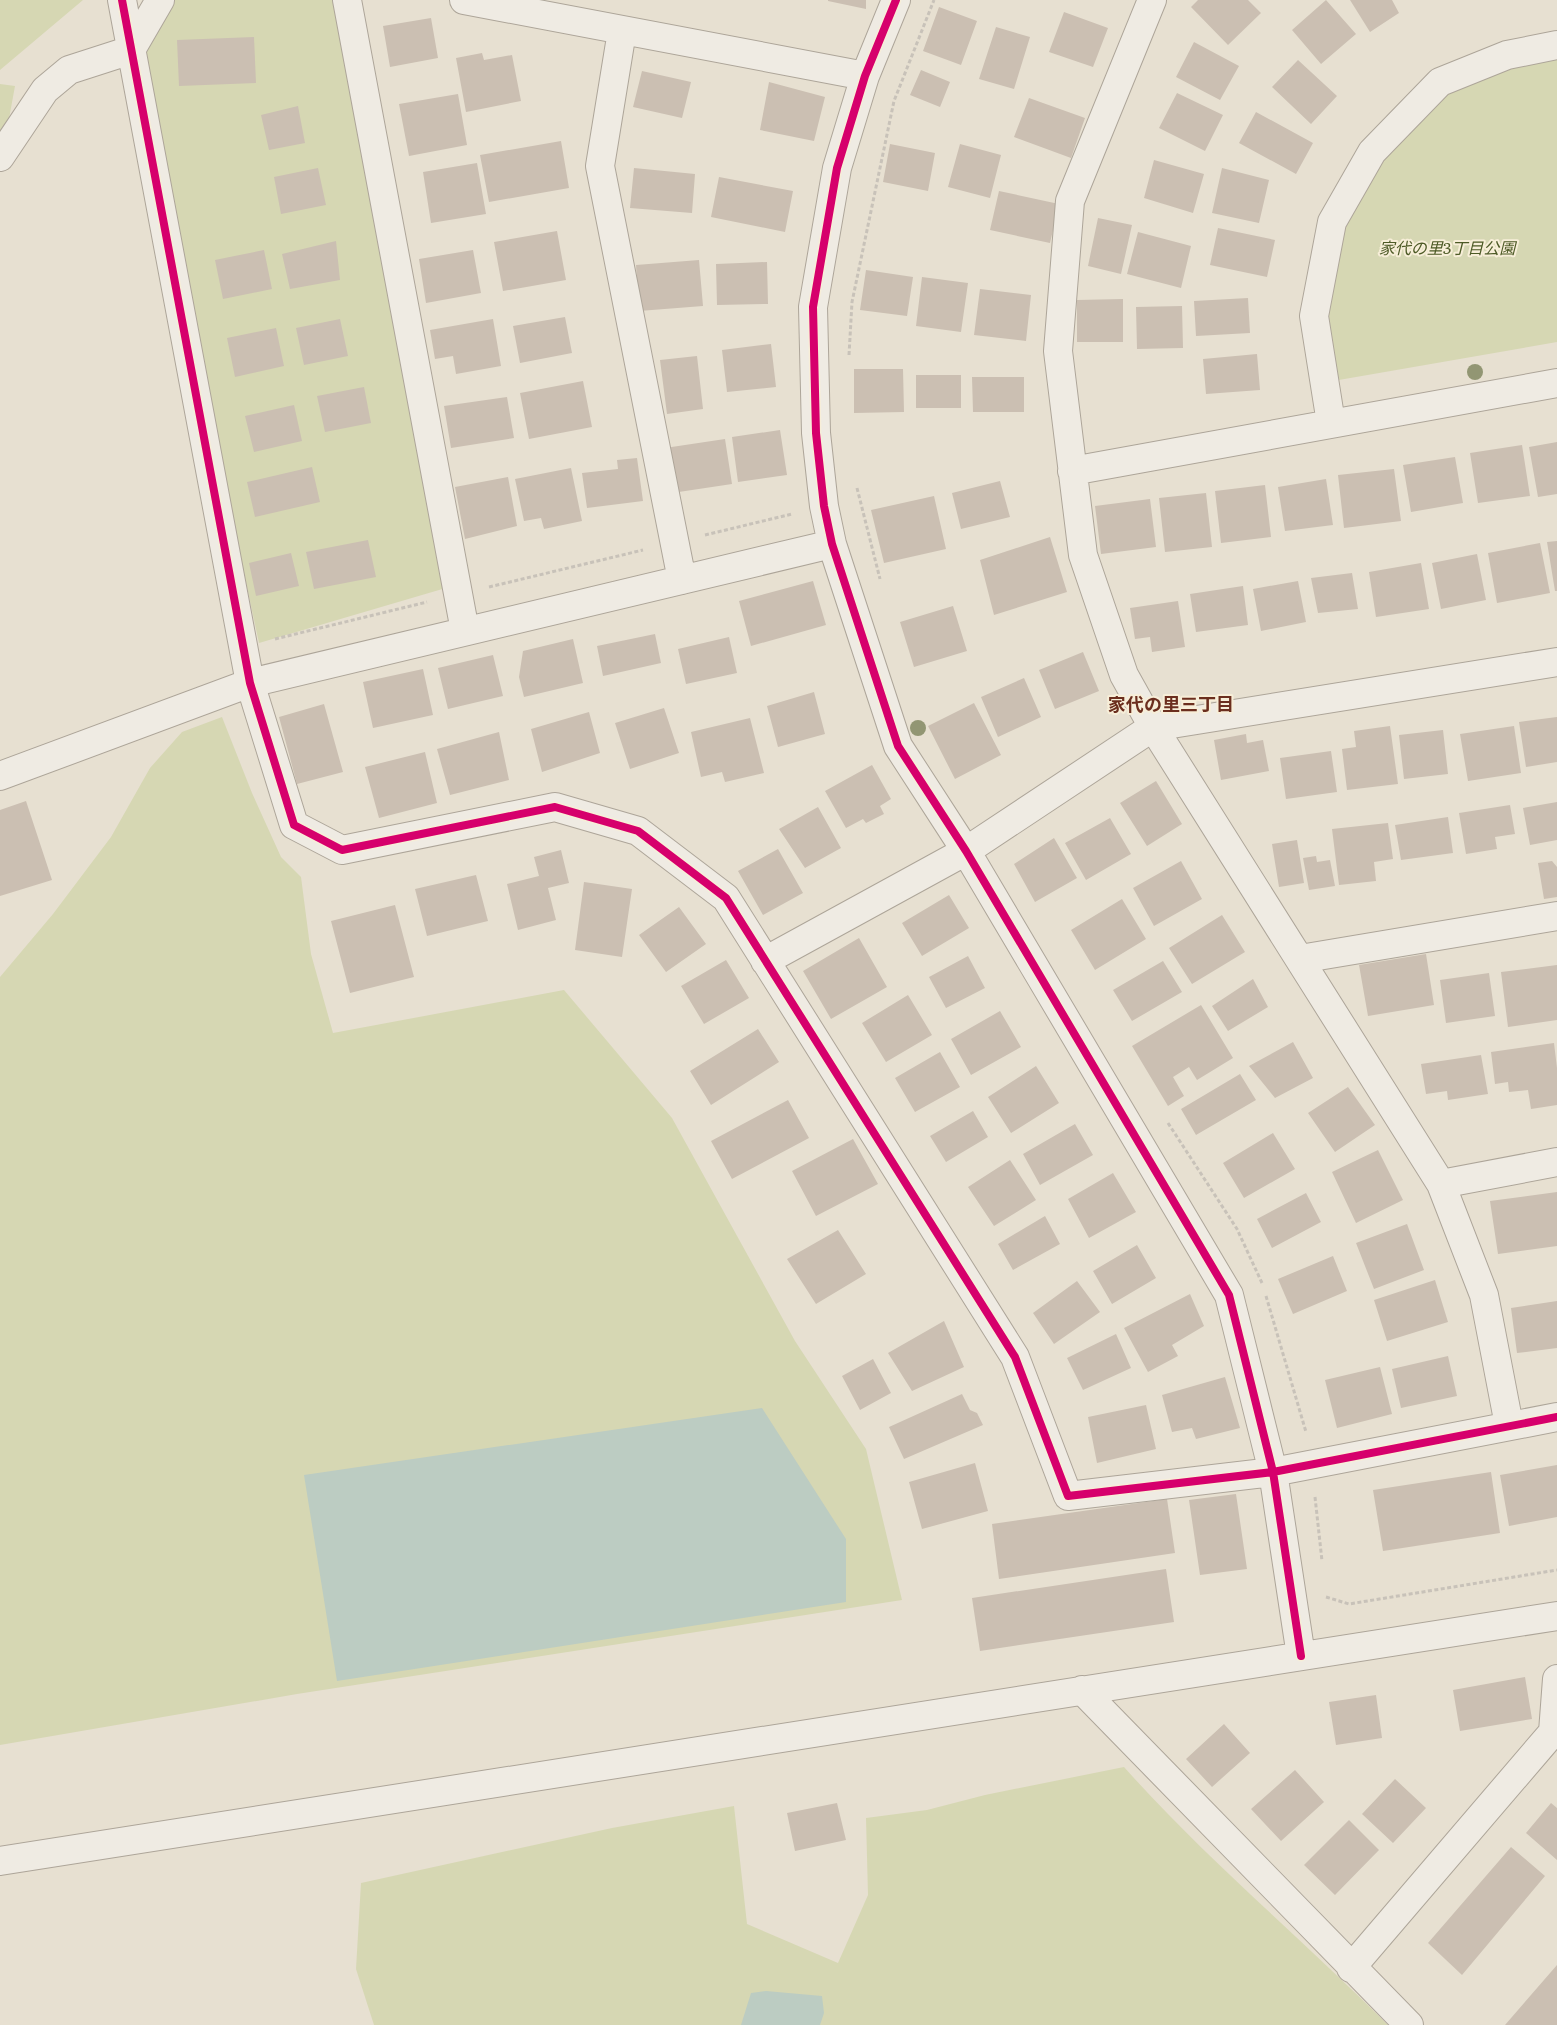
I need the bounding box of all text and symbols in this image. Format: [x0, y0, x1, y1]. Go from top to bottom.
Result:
park label: 家代の里3丁目公園 [1379, 235, 1517, 259]
district label: 家代の里三丁目 [1108, 690, 1234, 717]

